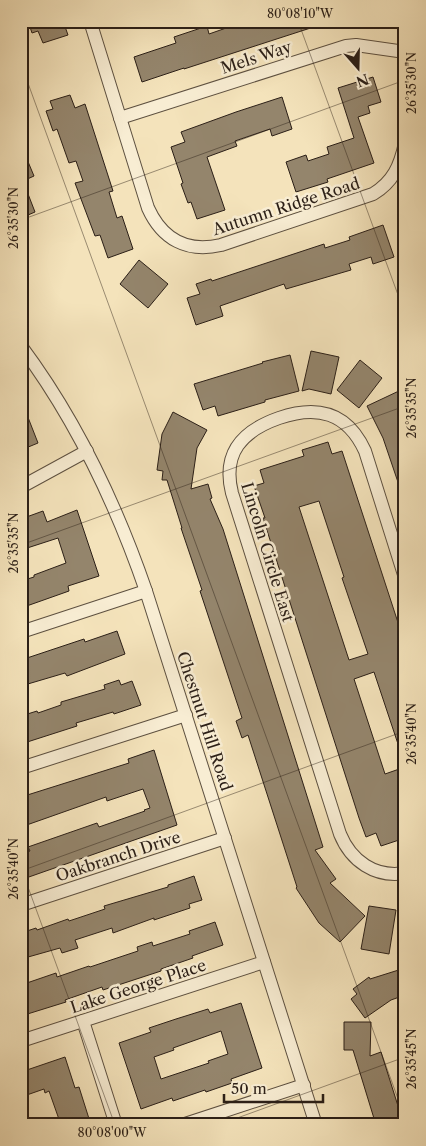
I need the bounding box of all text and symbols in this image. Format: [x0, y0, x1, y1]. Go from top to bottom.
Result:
text: 80°08'10"W [267, 6, 334, 21]
street label: Mels Way [218, 36, 295, 78]
north arrow [334, 42, 384, 92]
text: 26°35'30"N [404, 52, 419, 114]
text: N [354, 70, 371, 91]
street label: Autumn Ridge Road [209, 173, 362, 240]
text: 26°35'30"N [6, 187, 21, 249]
text: 26°35'35"N [404, 377, 419, 438]
street label: Lincoln Circle East [237, 480, 299, 624]
text: 26°35'35"N [6, 512, 21, 573]
street label: Chestnut Hill Road [173, 649, 237, 794]
text: 26°35'40"N [404, 703, 419, 765]
street label: Oakbranch Drive [53, 826, 183, 886]
text: 26°35'40"N [6, 838, 21, 900]
street label: Lake George Place [67, 955, 209, 1017]
text: 26°35'45"N [404, 1029, 419, 1089]
scale bar [224, 1071, 322, 1103]
text: 50 m [231, 1079, 267, 1098]
text: 80°08'00"W [78, 1125, 147, 1140]

